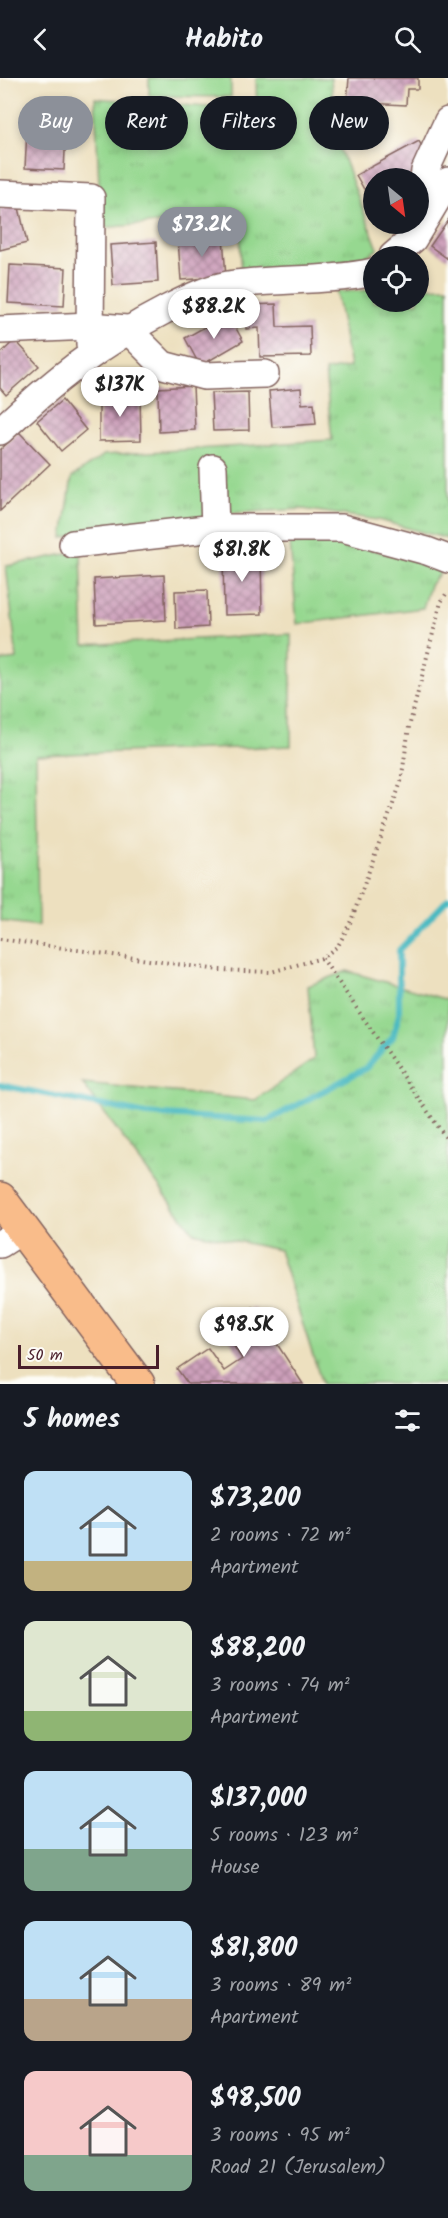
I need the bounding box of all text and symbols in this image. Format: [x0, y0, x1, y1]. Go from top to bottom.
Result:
text: Habito [185, 18, 263, 61]
icon: back [24, 23, 57, 56]
icon: search [391, 23, 424, 56]
chip: Buy [18, 96, 93, 150]
chip: Rent [105, 96, 188, 150]
chip: Filters [200, 96, 297, 150]
chip: New [309, 96, 389, 150]
north arrow [363, 168, 429, 234]
map controls [363, 168, 429, 312]
pin: $73.2K [153, 207, 251, 258]
text: $73.2K [172, 210, 232, 242]
button: locate [363, 246, 429, 312]
pin: $88.2K [165, 289, 263, 340]
text: $88.2K [182, 292, 246, 324]
pin: $137K [78, 367, 162, 418]
text: $137K [95, 370, 145, 402]
pin: $81.8K [193, 532, 291, 583]
text: $81.8K [213, 535, 271, 567]
pin: $98.5K [195, 1307, 293, 1358]
text: $98.5K [214, 1310, 274, 1342]
scale bar [18, 1342, 159, 1370]
text: 50 m [27, 1343, 63, 1368]
text: 5 homes [24, 1399, 120, 1441]
icon: filters [391, 1404, 424, 1437]
text: $73,200 [210, 1478, 301, 1520]
icon: home [72, 1495, 144, 1567]
text: 2 rooms · 72 m² [210, 1520, 351, 1552]
text: Apartment [210, 1552, 299, 1584]
text: $88,200 [210, 1628, 305, 1670]
icon: home [72, 1645, 144, 1717]
text: 3 rooms · 74 m² [210, 1670, 350, 1702]
text: Apartment [210, 1702, 299, 1734]
text: $137,000 [210, 1778, 307, 1820]
icon: home [72, 1795, 144, 1867]
text: 5 rooms · 123 m² [210, 1820, 358, 1852]
text: House [210, 1852, 260, 1884]
text: $81,800 [210, 1928, 297, 1970]
icon: home [72, 1945, 144, 2017]
text: 3 rooms · 89 m² [210, 1970, 351, 2002]
text: Apartment [210, 2002, 299, 2034]
text: $98,500 [210, 2078, 301, 2120]
icon: home [72, 2095, 144, 2167]
text: 3 rooms · 95 m² [210, 2120, 350, 2152]
text: Road 21 (Jerusalem) [210, 2152, 386, 2184]

